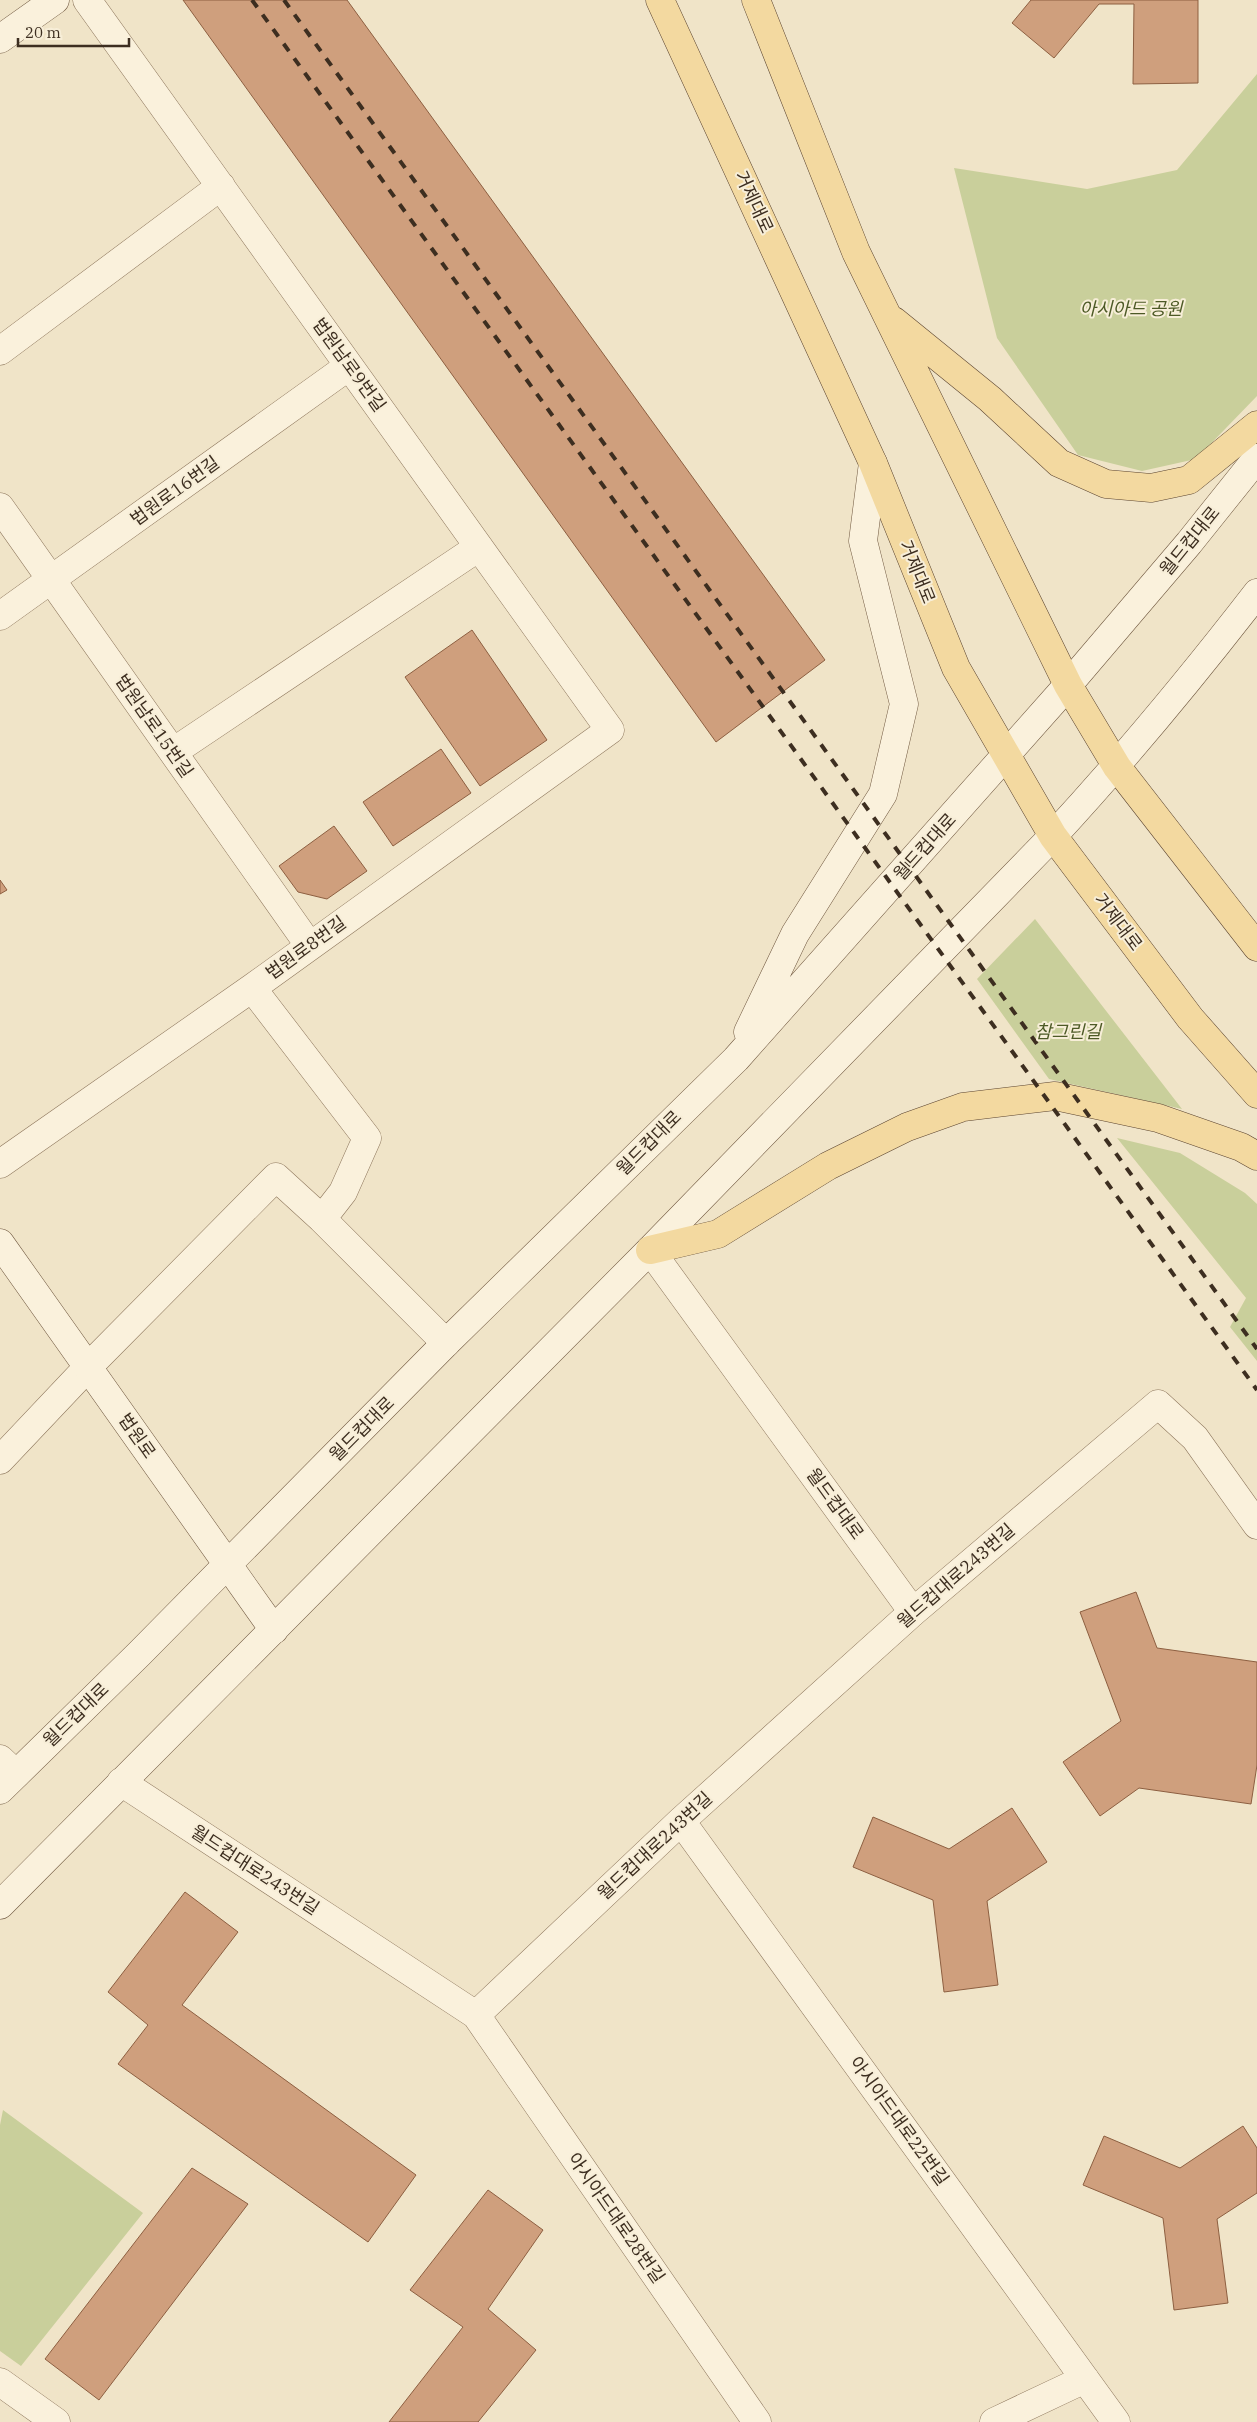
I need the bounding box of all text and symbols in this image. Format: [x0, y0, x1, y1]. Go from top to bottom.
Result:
scale bar [18, 15, 129, 47]
text: 20 m [25, 23, 61, 42]
street label: 거제대로 [730, 167, 779, 237]
park label: 아시아드 공원 [1079, 297, 1184, 320]
street label: 법원남로9번길 [308, 313, 391, 416]
street label: 법원로16번길 [126, 451, 224, 531]
street label: 월드컵대로 [1155, 501, 1225, 580]
street label: 거제대로 [894, 537, 941, 607]
street label: 법원남로15번길 [110, 670, 199, 782]
street label: 월드컵대로 [888, 808, 961, 885]
street label: 거제대로 [1089, 888, 1148, 955]
street label: 법원로8번길 [261, 911, 350, 984]
park label: 참그린길 [1035, 1020, 1103, 1043]
street label: 월드컵대로 [611, 1105, 686, 1180]
street label: 월드컵대로 [324, 1391, 399, 1466]
street label: 법원로 [114, 1409, 161, 1463]
street label: 월드컵대로 [802, 1463, 869, 1544]
street label: 월드컵대로243번길 [892, 1518, 1019, 1633]
street label: 월드컵대로 [38, 1678, 113, 1752]
street label: 월드컵대로243번길 [593, 1787, 717, 1905]
street label: 월드컵대로243번길 [187, 1820, 324, 1920]
street label: 아시아드대로22번길 [845, 2052, 954, 2190]
street label: 아시아드대로28번길 [563, 2148, 670, 2287]

